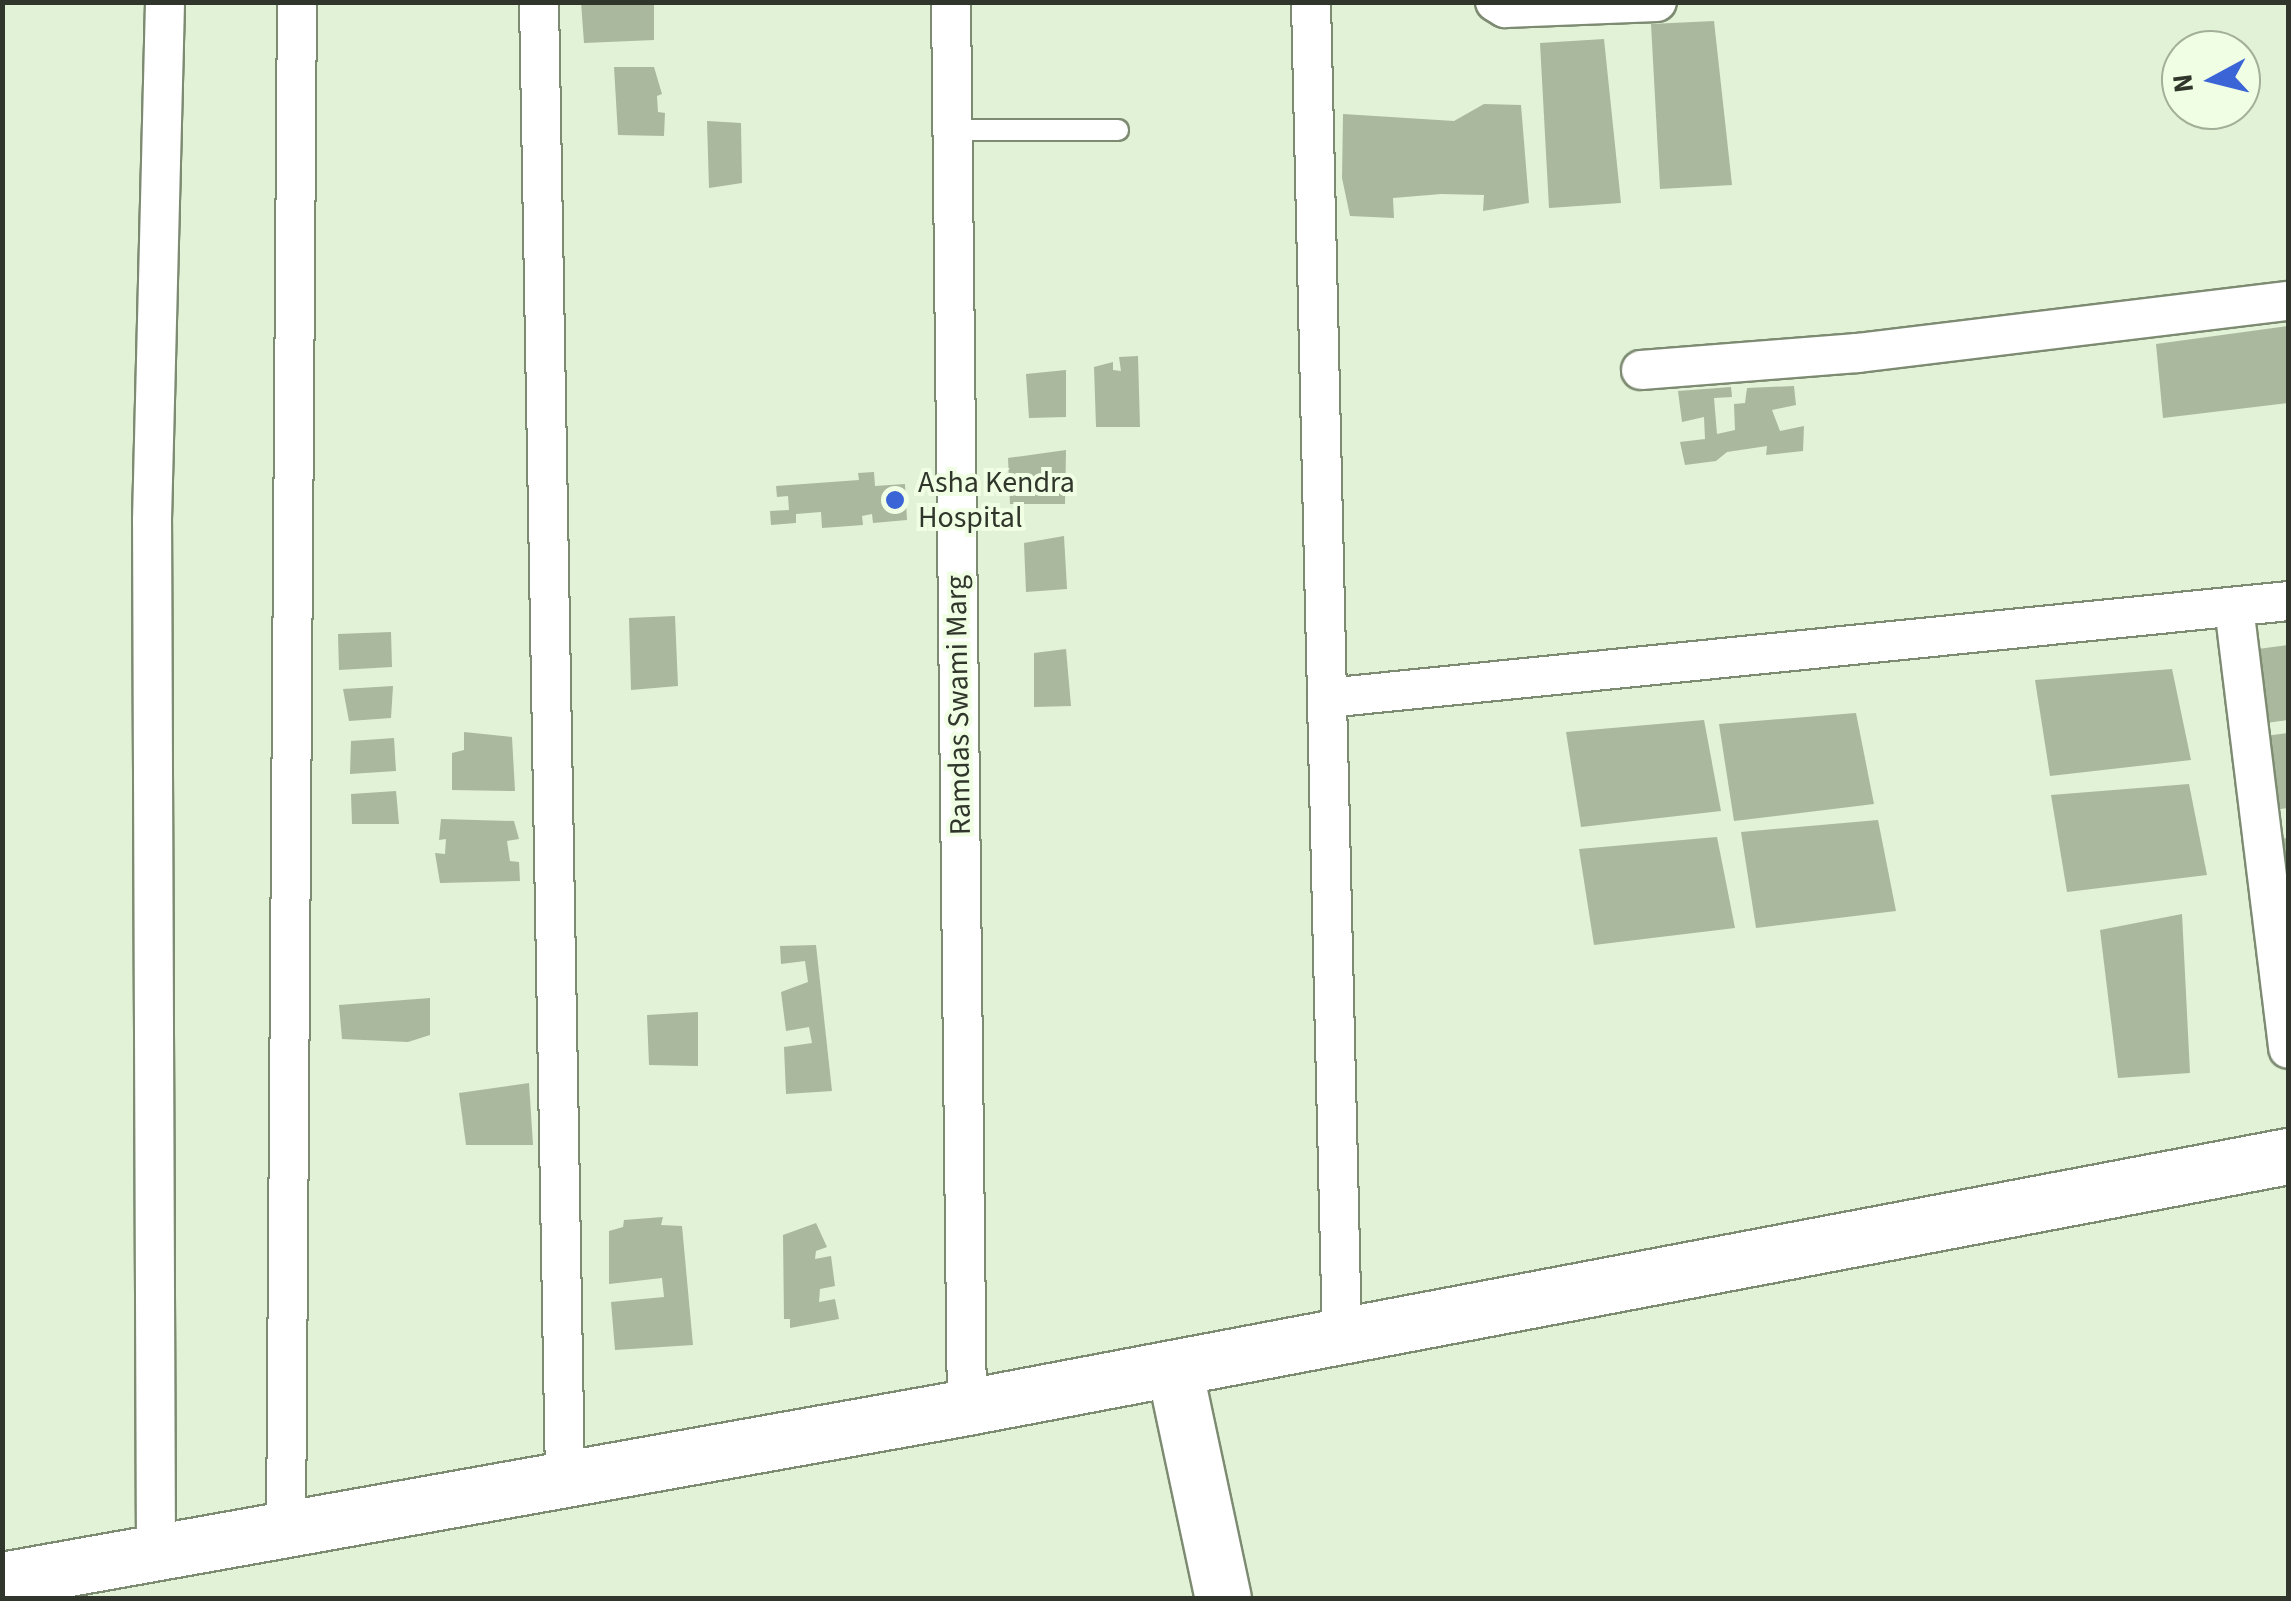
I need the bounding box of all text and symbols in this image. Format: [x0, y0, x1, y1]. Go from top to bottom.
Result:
north arrow [2161, 30, 2261, 130]
text: N [2162, 72, 2204, 95]
place label: Asha Kendra Hospital [918, 465, 1075, 536]
marker: Asha Kendra Hospital [882, 487, 908, 513]
street label: Ramdas Swami Marg [939, 575, 979, 835]

